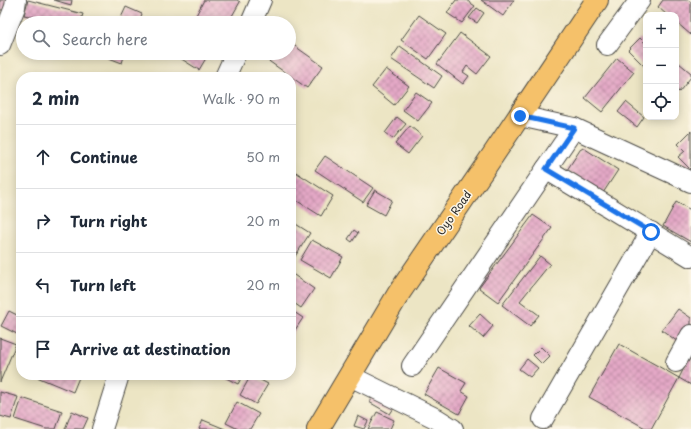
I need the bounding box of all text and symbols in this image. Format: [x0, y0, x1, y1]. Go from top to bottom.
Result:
map controls [643, 12, 679, 120]
button: + [643, 12, 679, 48]
search box [16, 16, 296, 60]
icon: search [30, 27, 52, 49]
text: Search here [62, 27, 148, 50]
button: − [643, 48, 679, 84]
button: locate [643, 84, 679, 120]
text: 2 min [32, 85, 79, 111]
text: Walk · 90 m [203, 89, 280, 108]
route end [511, 107, 529, 125]
text: Continue [70, 145, 138, 168]
icon: ahead [32, 146, 54, 168]
text: 50 m [246, 147, 280, 166]
street label: Oyo Road [432, 187, 475, 239]
text: Turn right [70, 209, 147, 232]
icon: right [32, 210, 54, 232]
text: 20 m [246, 211, 280, 230]
route start [642, 223, 660, 241]
text: Turn left [70, 273, 136, 296]
icon: left [32, 274, 54, 296]
text: 20 m [246, 275, 280, 294]
text: Arrive at destination [70, 337, 231, 360]
icon: arrive [32, 338, 54, 360]

